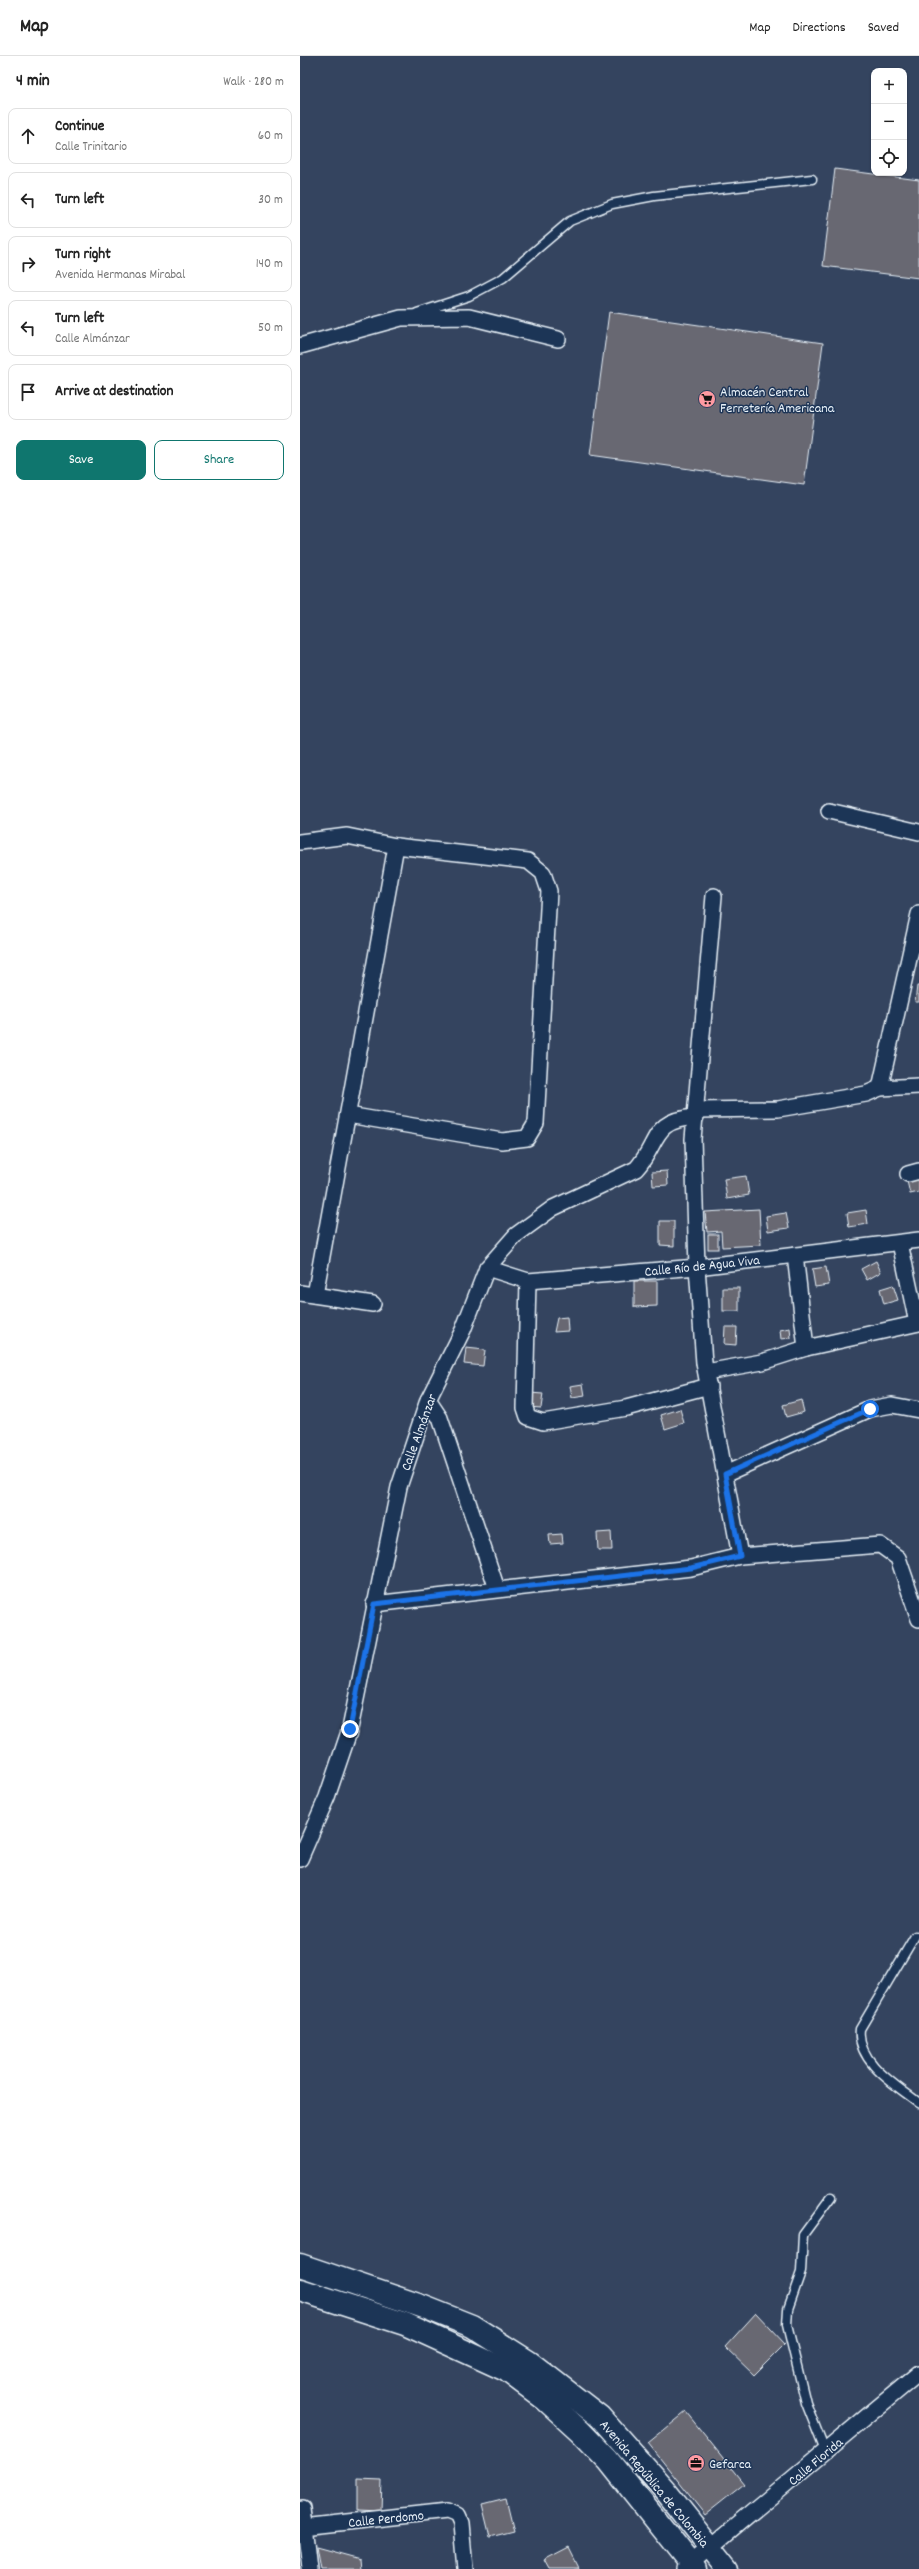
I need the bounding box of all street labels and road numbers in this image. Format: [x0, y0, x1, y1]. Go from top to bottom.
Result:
street label: Calle Río de Agua Viva [644, 1251, 761, 1283]
street label: Calle Almánzar [397, 1391, 443, 1474]
street label: Avenida República de Colombia [594, 2416, 713, 2553]
street label: Calle Florida [784, 2433, 848, 2491]
street label: Calle Perdomo [347, 2506, 425, 2534]

